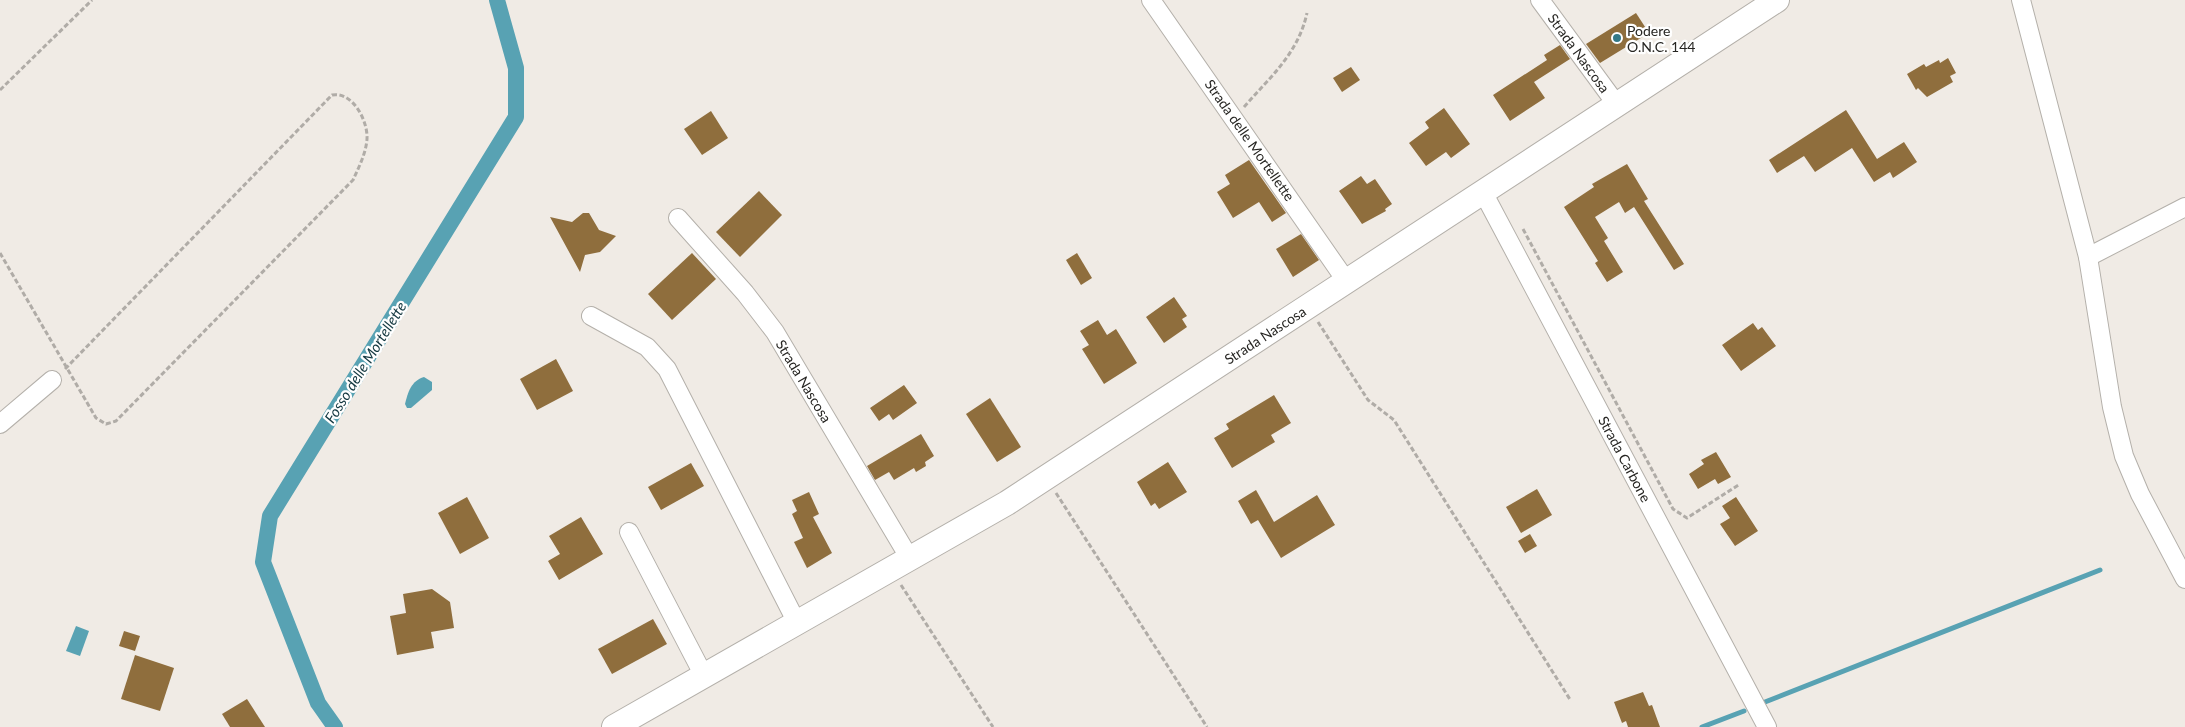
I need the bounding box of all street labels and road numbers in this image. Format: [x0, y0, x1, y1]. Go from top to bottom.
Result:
street label: Strada Nascosa [1545, 10, 1613, 96]
street label: Strada delle Mortellette [1202, 76, 1298, 204]
street label: Strada Nascosa [1221, 302, 1309, 368]
street label: Strada Nascosa [773, 336, 835, 426]
street label: Strada Carbone [1595, 413, 1655, 505]

